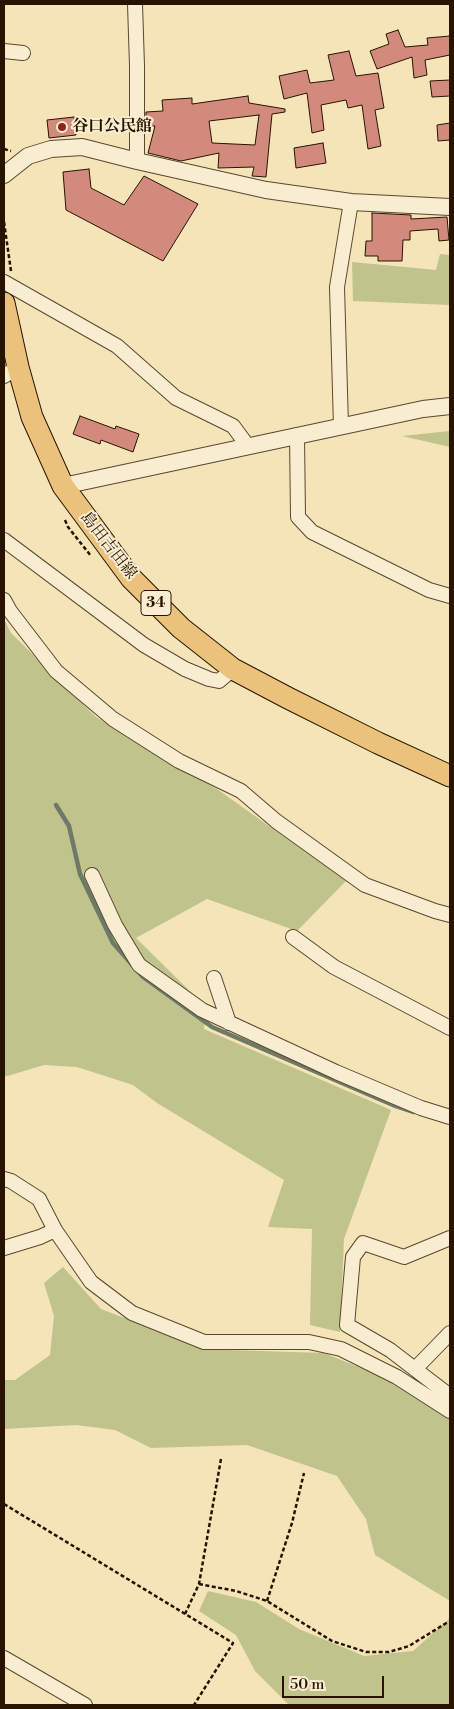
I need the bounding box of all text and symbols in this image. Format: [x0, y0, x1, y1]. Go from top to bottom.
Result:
place label: 谷口公民館 [72, 117, 152, 137]
marker: 谷口公民館 [56, 121, 68, 133]
street label: 島田吉田線 [76, 509, 140, 583]
road number: 34 [141, 590, 171, 616]
scale bar [284, 1666, 386, 1698]
text: 50 m [290, 1675, 324, 1694]

